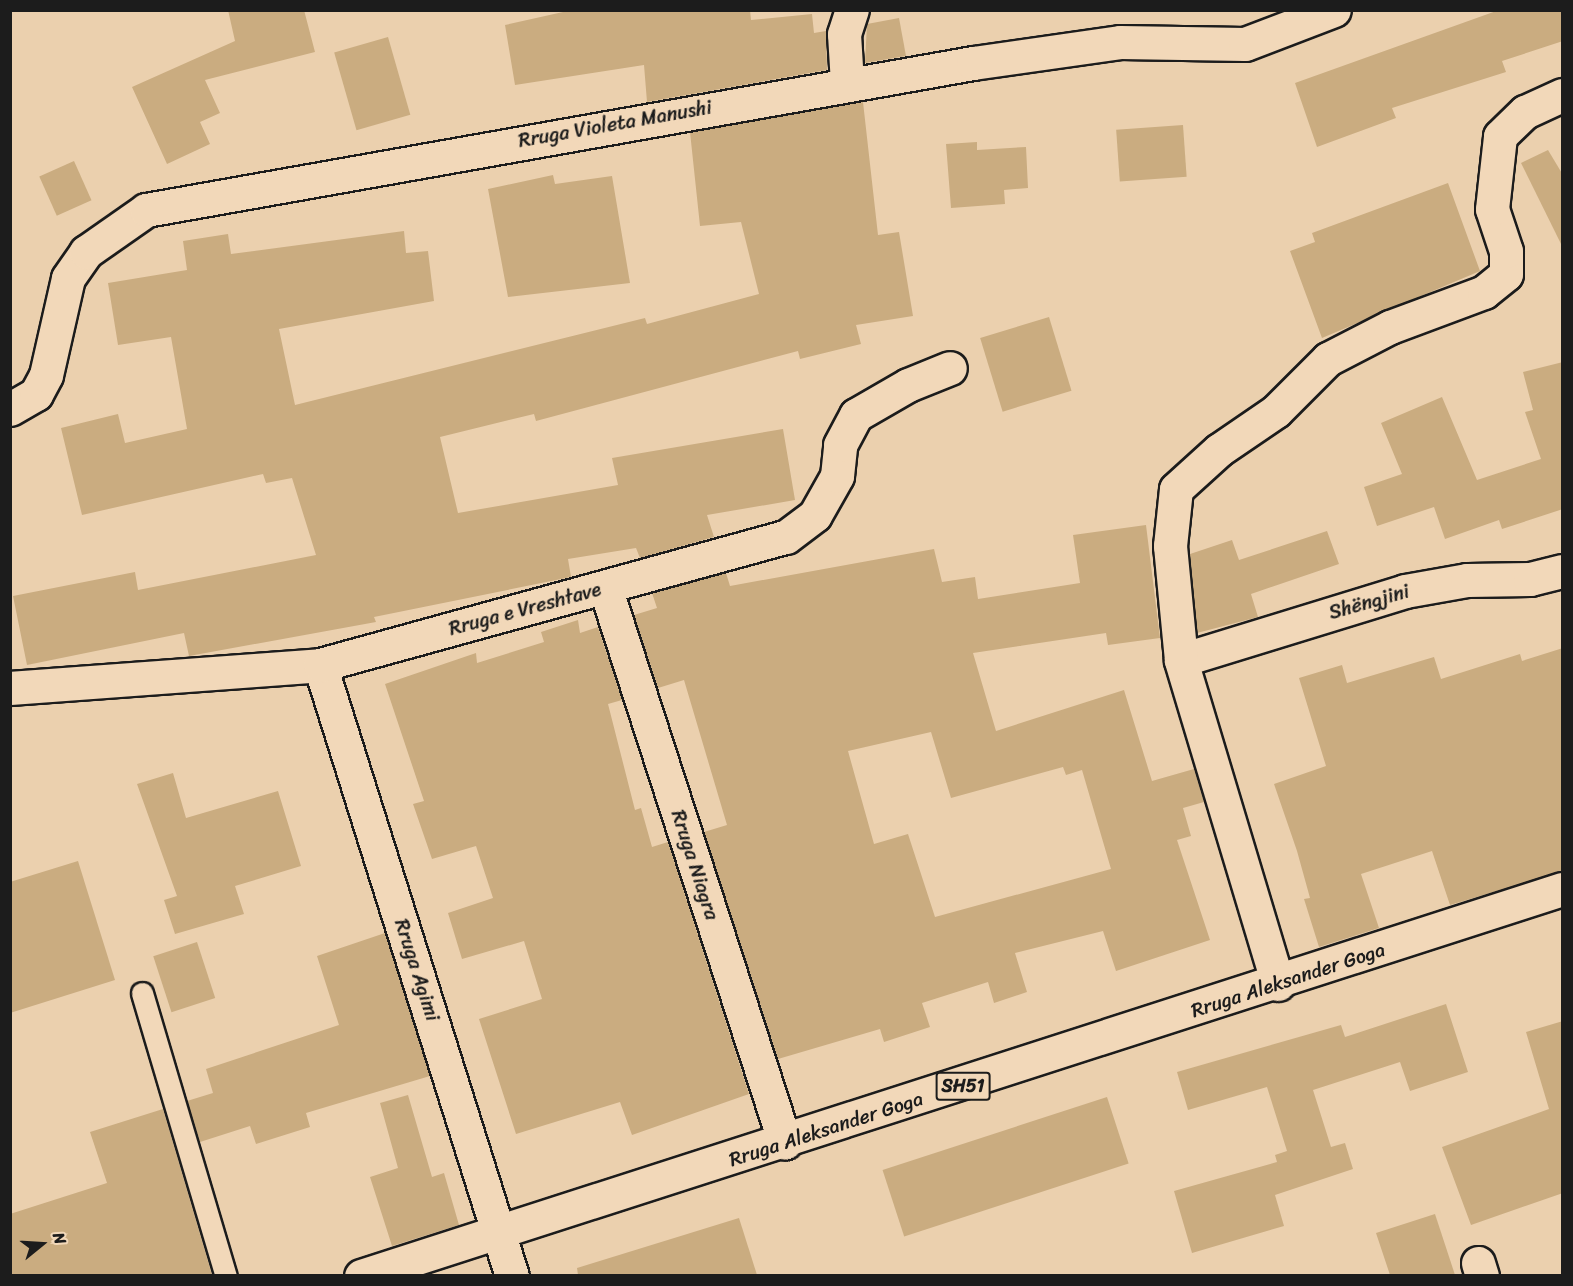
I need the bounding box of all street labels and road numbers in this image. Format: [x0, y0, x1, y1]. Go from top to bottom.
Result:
street label: Rruga Violeta Manushi [516, 95, 714, 153]
street label: Rruga e Vreshtave [445, 577, 605, 641]
street label: Shëngjini [1326, 579, 1412, 625]
street label: Rruga Niagra [666, 807, 724, 923]
street label: Rruga Agimi [389, 916, 445, 1024]
street label: Rruga Aleksander Goga [1188, 937, 1388, 1023]
road number: SH51 [934, 1071, 992, 1101]
street label: Rruga Aleksander Goga [726, 1086, 926, 1172]

